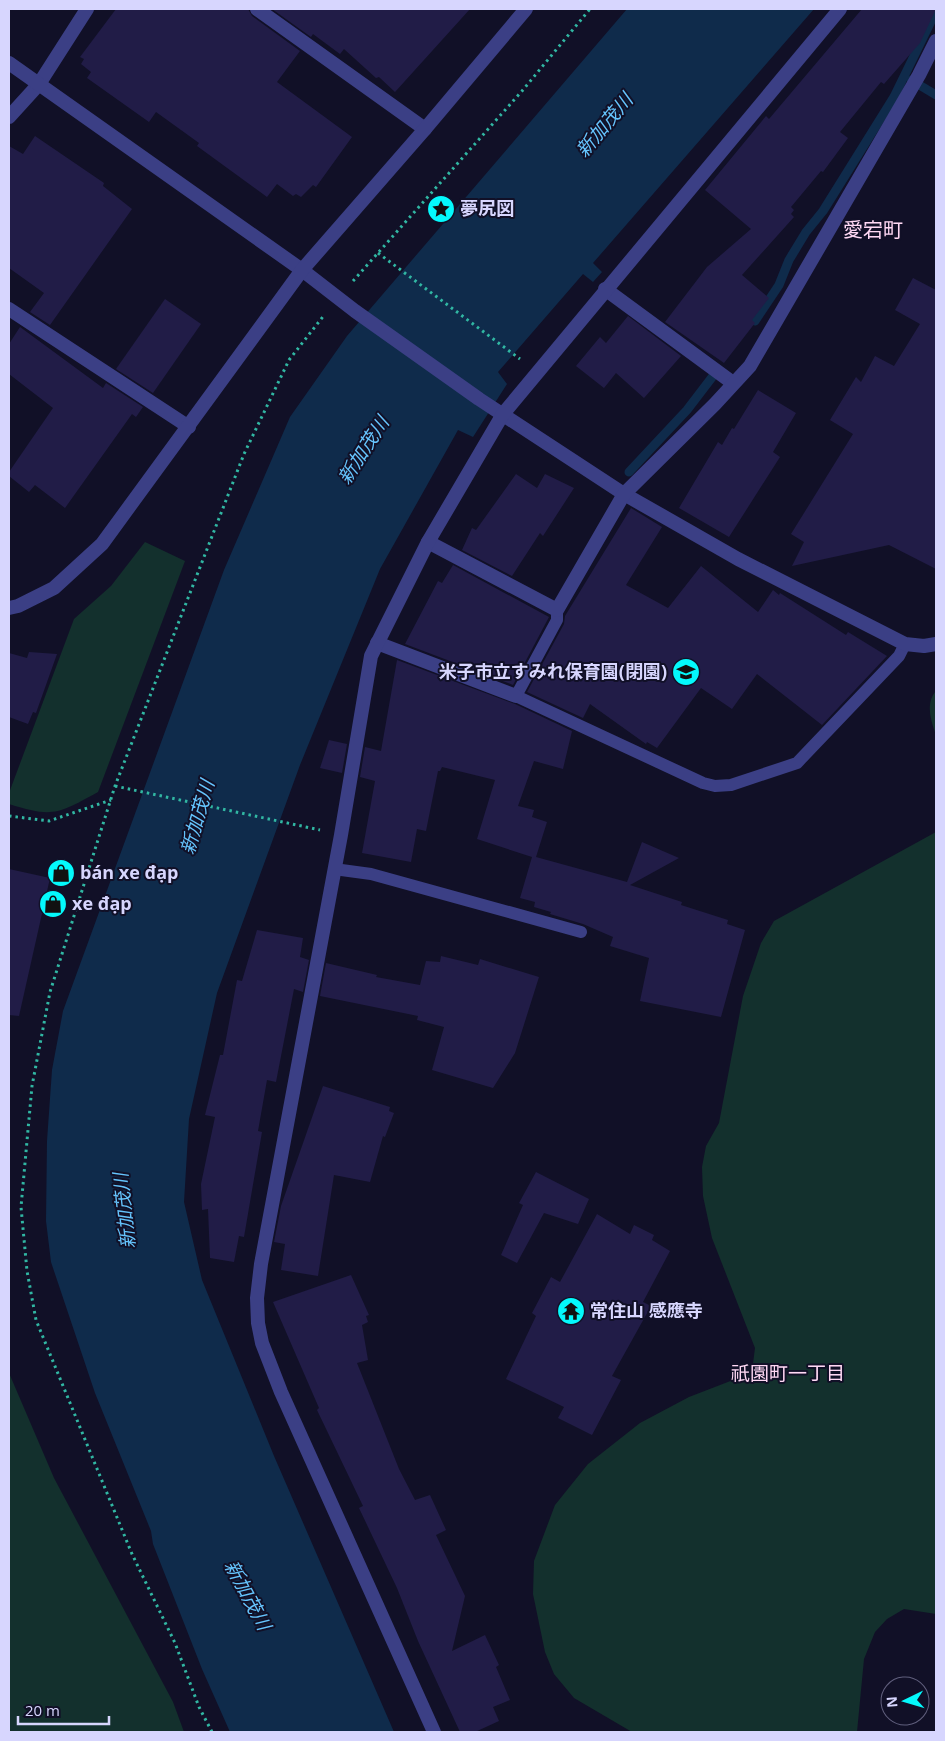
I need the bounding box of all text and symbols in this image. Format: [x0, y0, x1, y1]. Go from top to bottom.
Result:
water label: 新加茂川 [570, 86, 640, 162]
place icon: 夢尻図 [426, 194, 456, 224]
place label: 夢尻図 [460, 196, 514, 220]
district label: 愛宕町 [843, 216, 903, 243]
water label: 新加茂川 [331, 409, 396, 489]
school or university icon: 米子市立すみれ保育園(閉園) [671, 657, 701, 687]
place label: 米子市立すみれ保育園(閉園) [439, 659, 667, 683]
water label: 新加茂川 [174, 775, 221, 857]
shop icon: bán xe đạp [46, 858, 76, 888]
place label: bán xe đạp [80, 860, 178, 884]
shop icon: xe đạp [38, 889, 68, 919]
place label: xe đạp [72, 891, 132, 915]
water label: 新加茂川 [107, 1170, 141, 1250]
temple icon: 常住山 感應寺 [556, 1296, 586, 1326]
place label: 常住山 感應寺 [590, 1298, 703, 1322]
district label: 祇園町一丁目 [731, 1360, 845, 1386]
water label: 新加茂川 [219, 1555, 278, 1636]
north arrow [880, 1676, 930, 1726]
scale bar [18, 1694, 109, 1726]
text: N [882, 1696, 902, 1709]
text: 20 m [25, 1700, 60, 1720]

